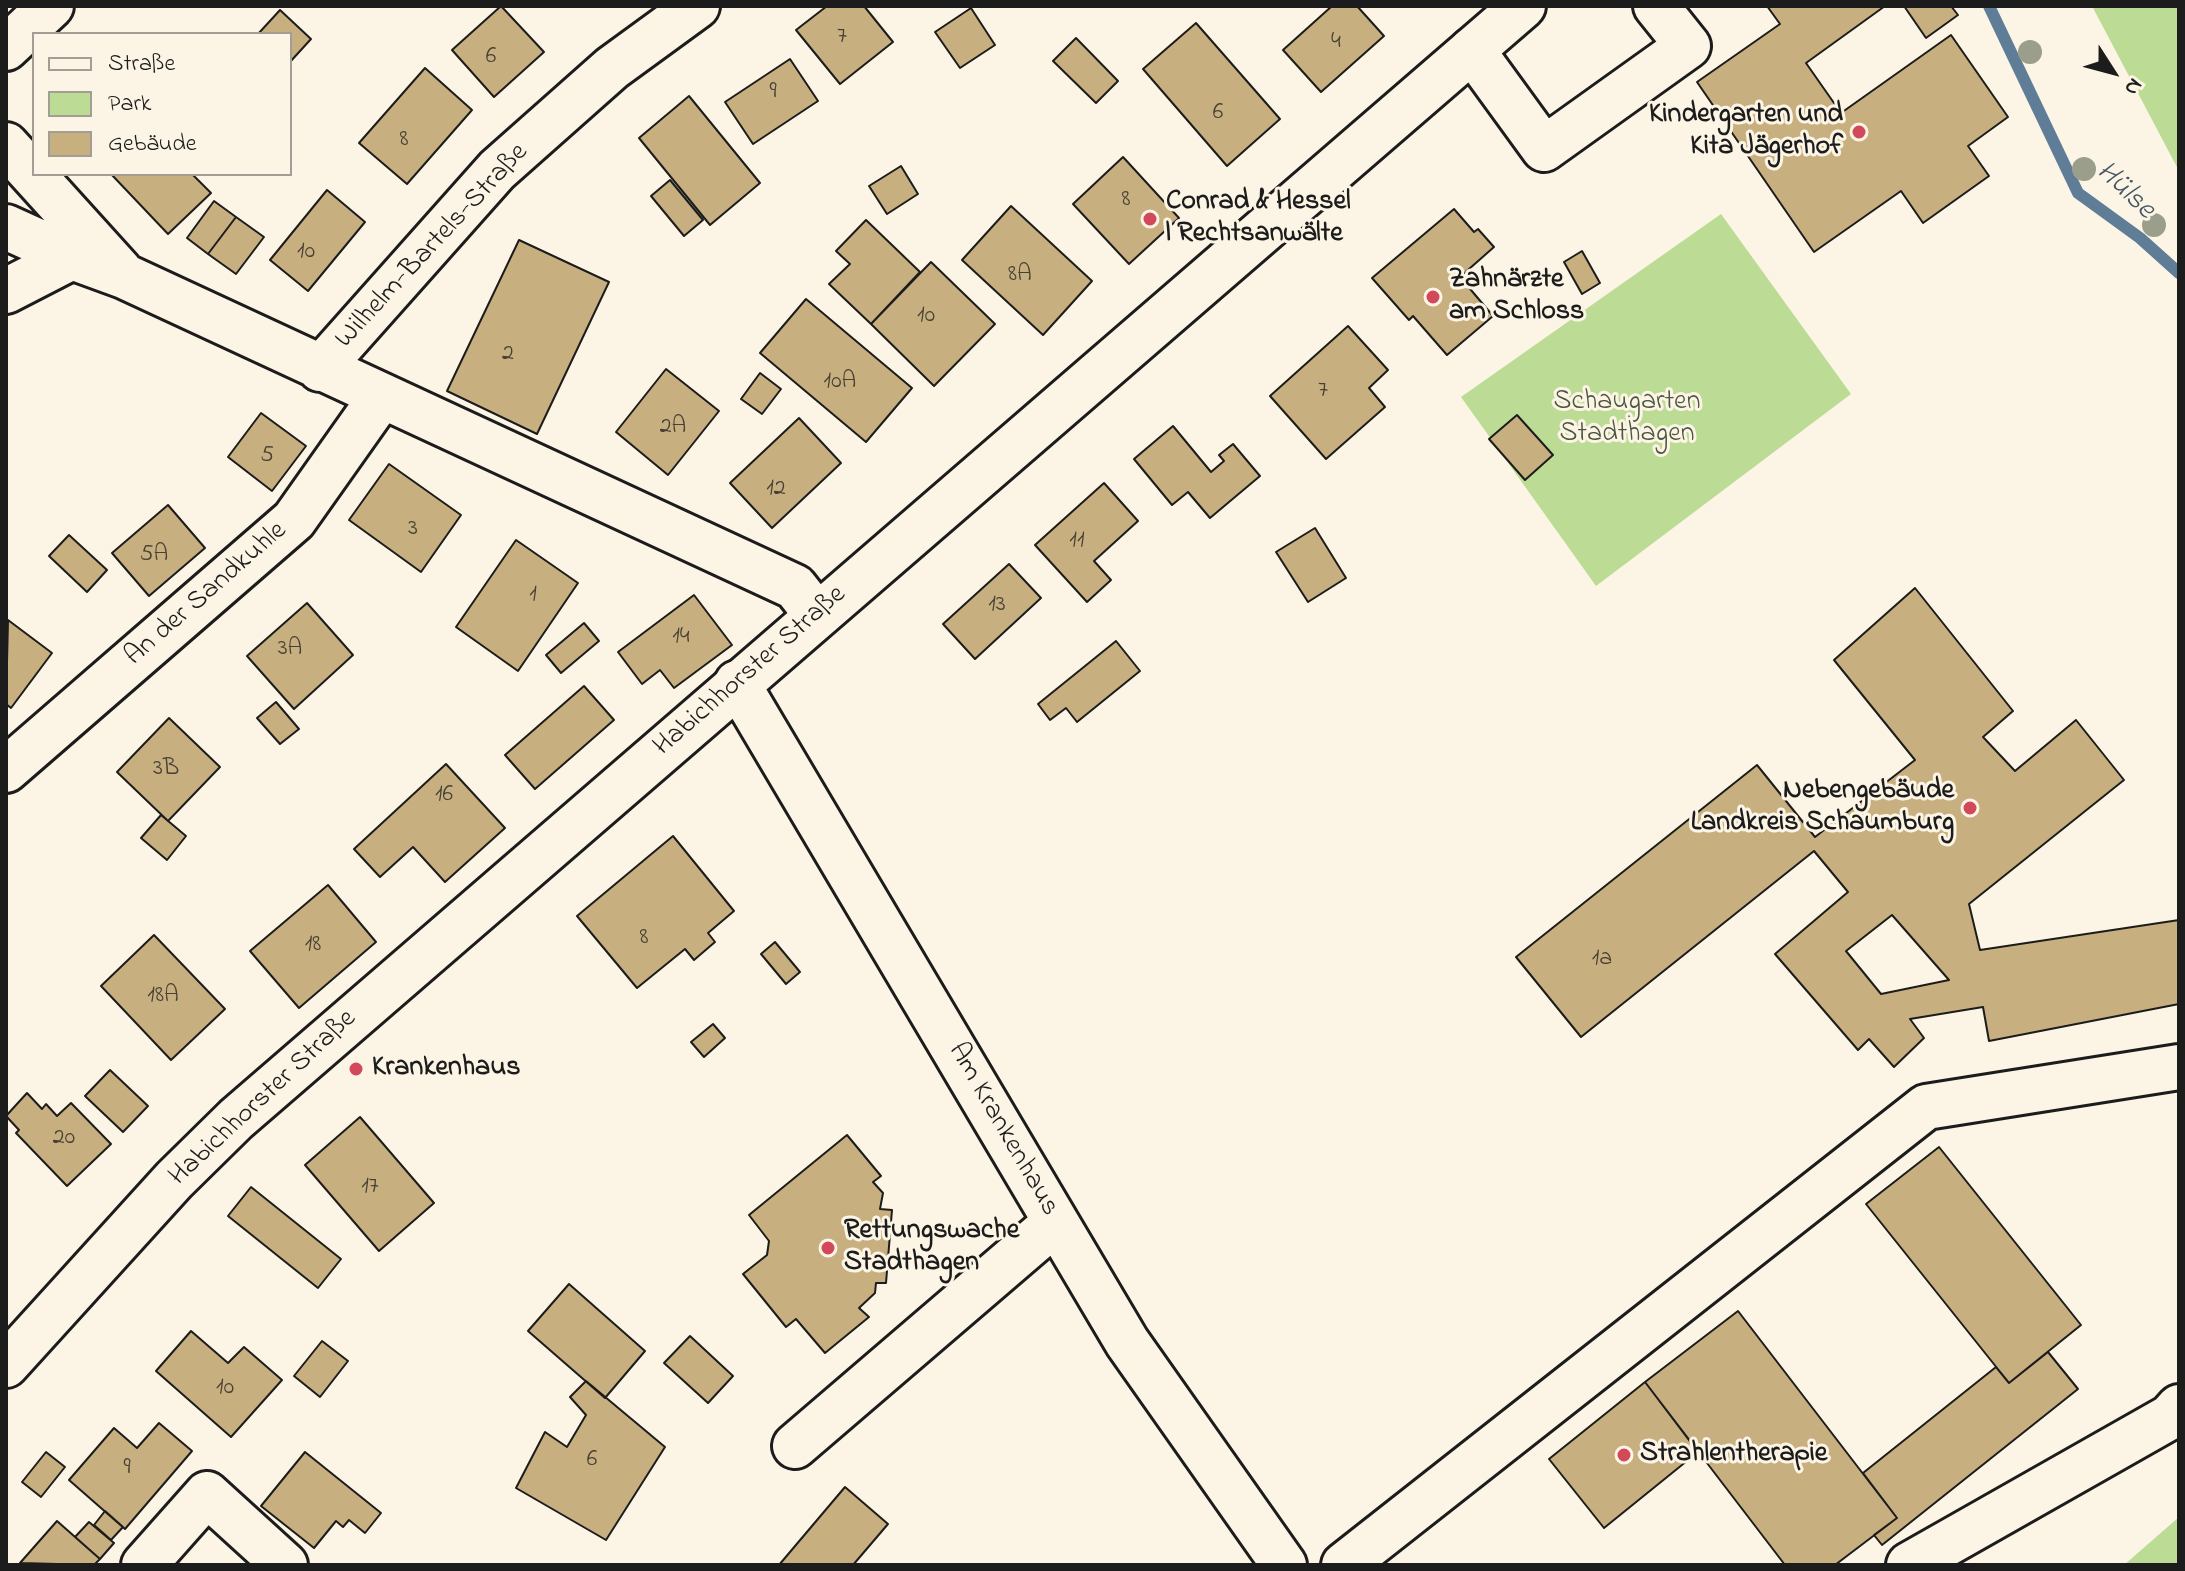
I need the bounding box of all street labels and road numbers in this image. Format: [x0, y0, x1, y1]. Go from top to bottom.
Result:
street label: Wilhelm-Bartels-Straße [329, 138, 537, 356]
street label: An der Sandkuhle [119, 516, 295, 674]
street label: Habichhorster Straße [648, 579, 854, 765]
street label: Habichhorster Straße [163, 1004, 365, 1194]
street label: Am Krankenhaus [939, 1037, 1065, 1223]

